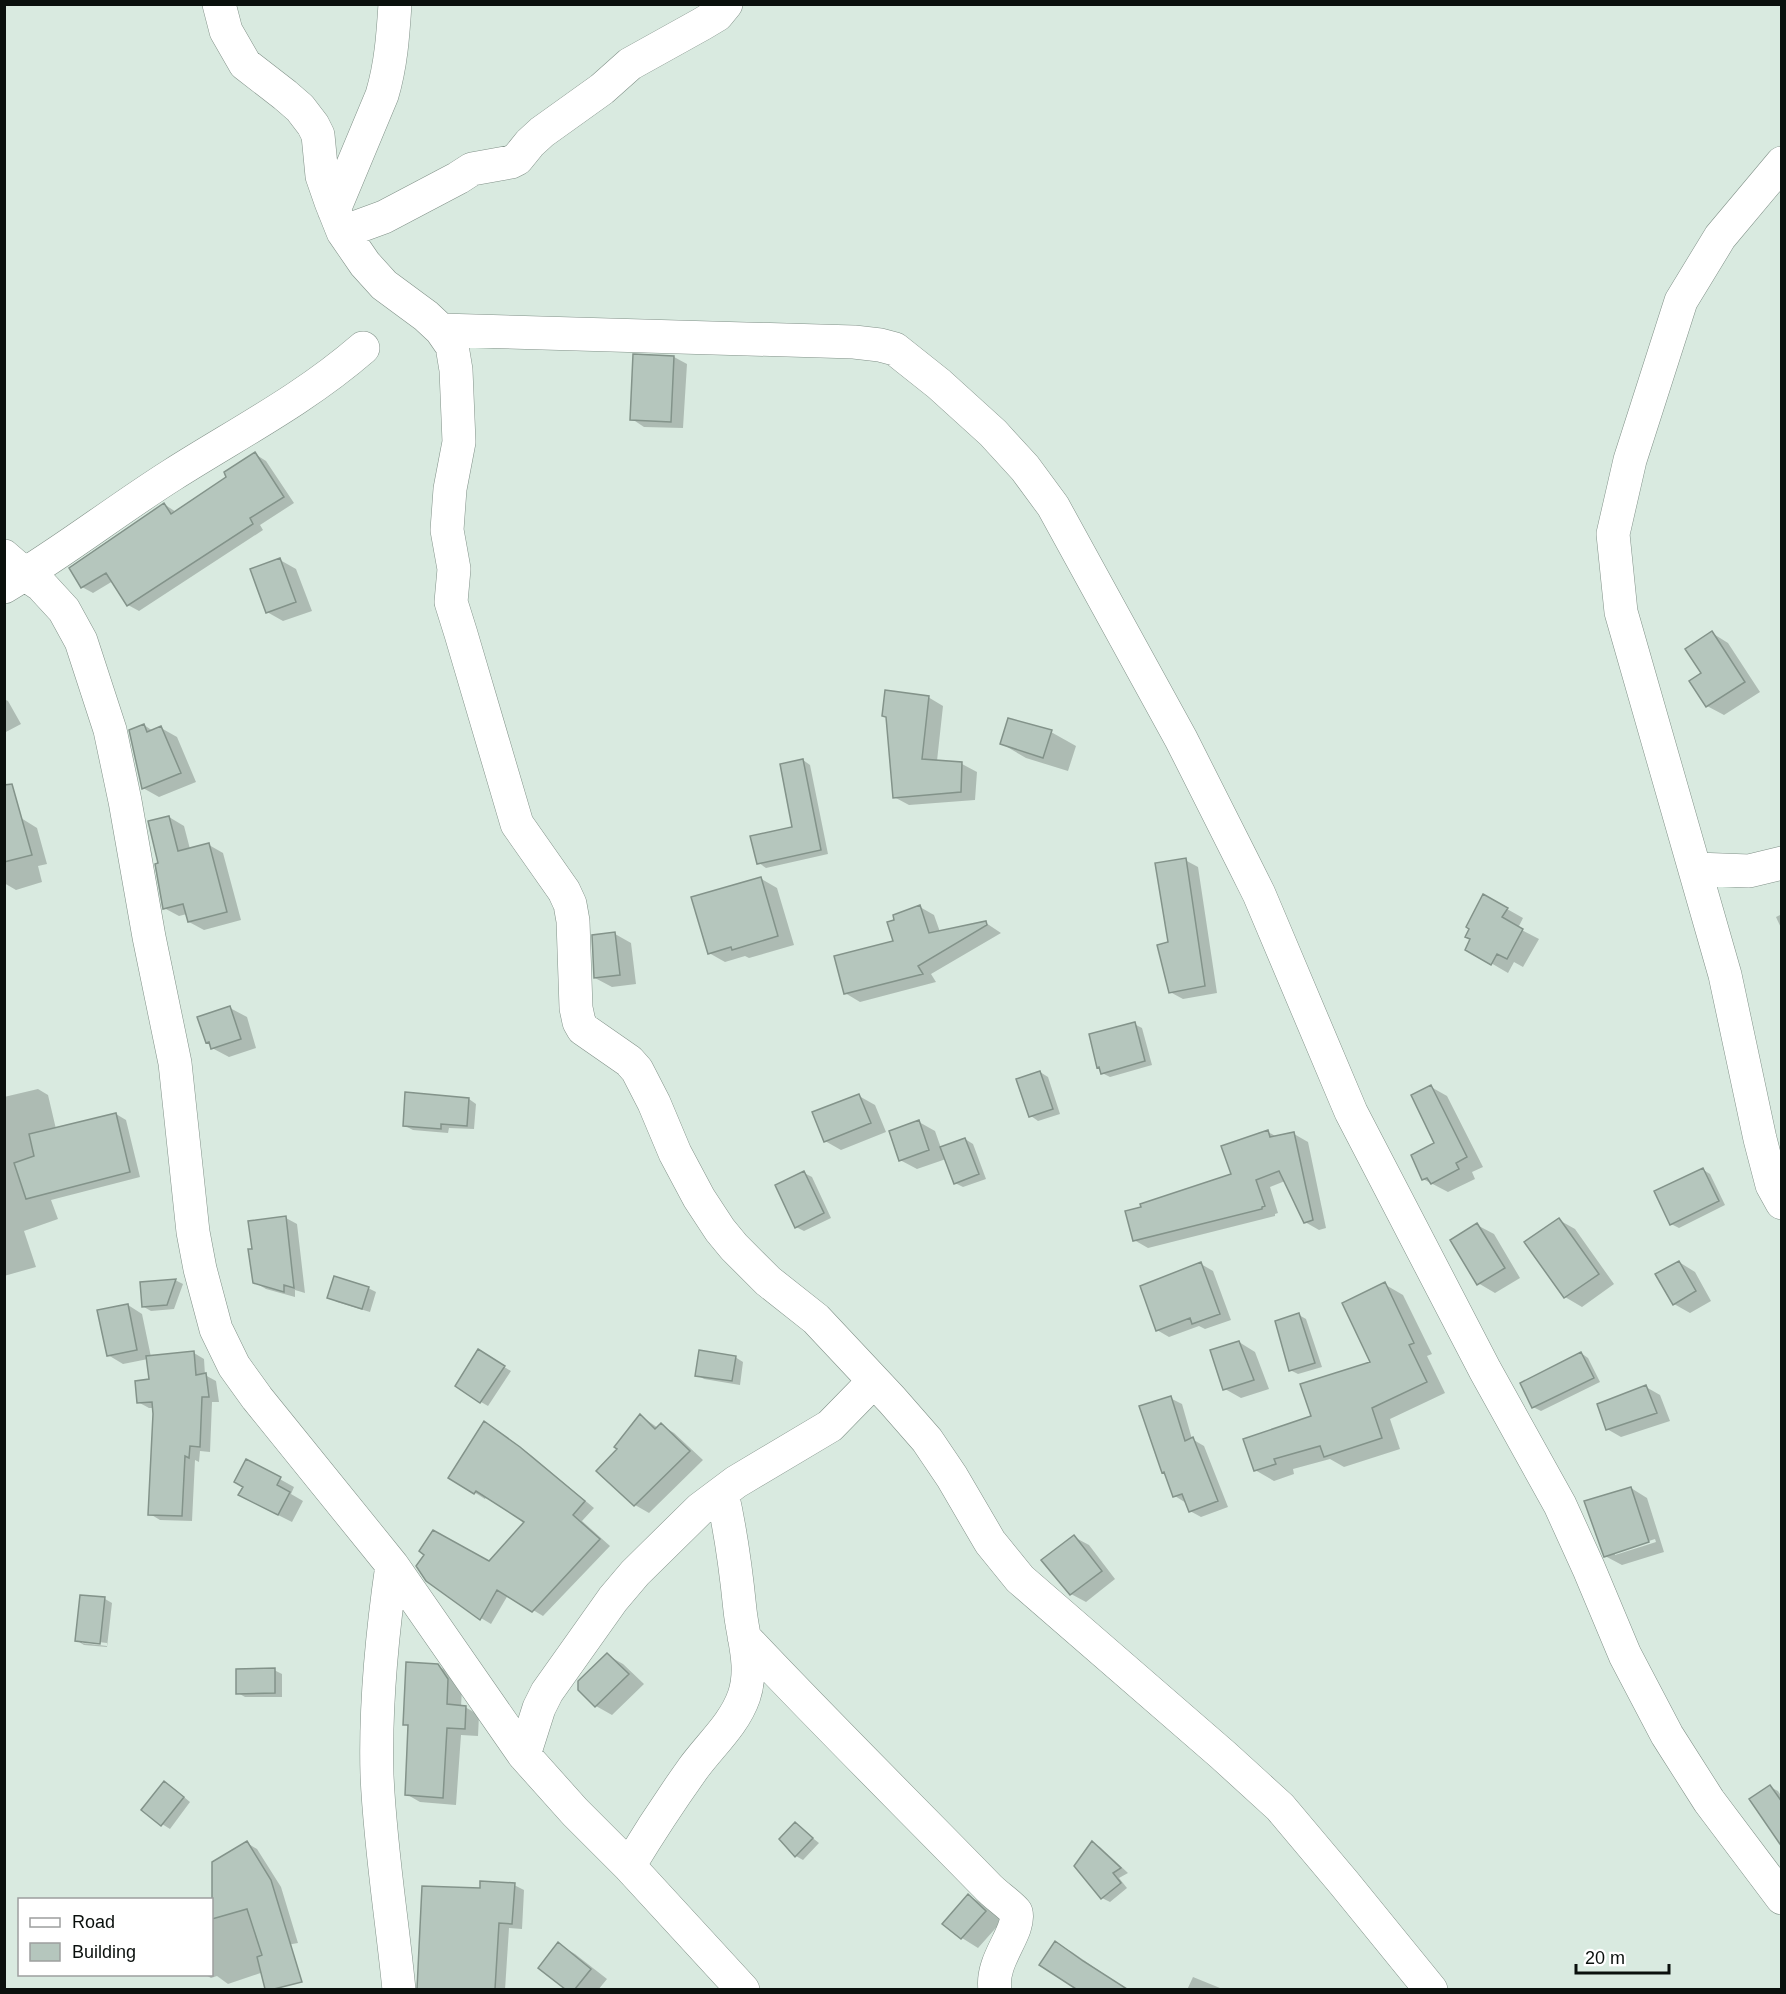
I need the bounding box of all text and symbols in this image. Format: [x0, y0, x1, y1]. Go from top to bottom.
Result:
legend [18, 1898, 213, 1976]
text: Road [72, 1912, 115, 1932]
scale bar [1576, 1937, 1669, 1975]
text: Building [72, 1942, 136, 1962]
text: 20 m [1585, 1948, 1625, 1968]

